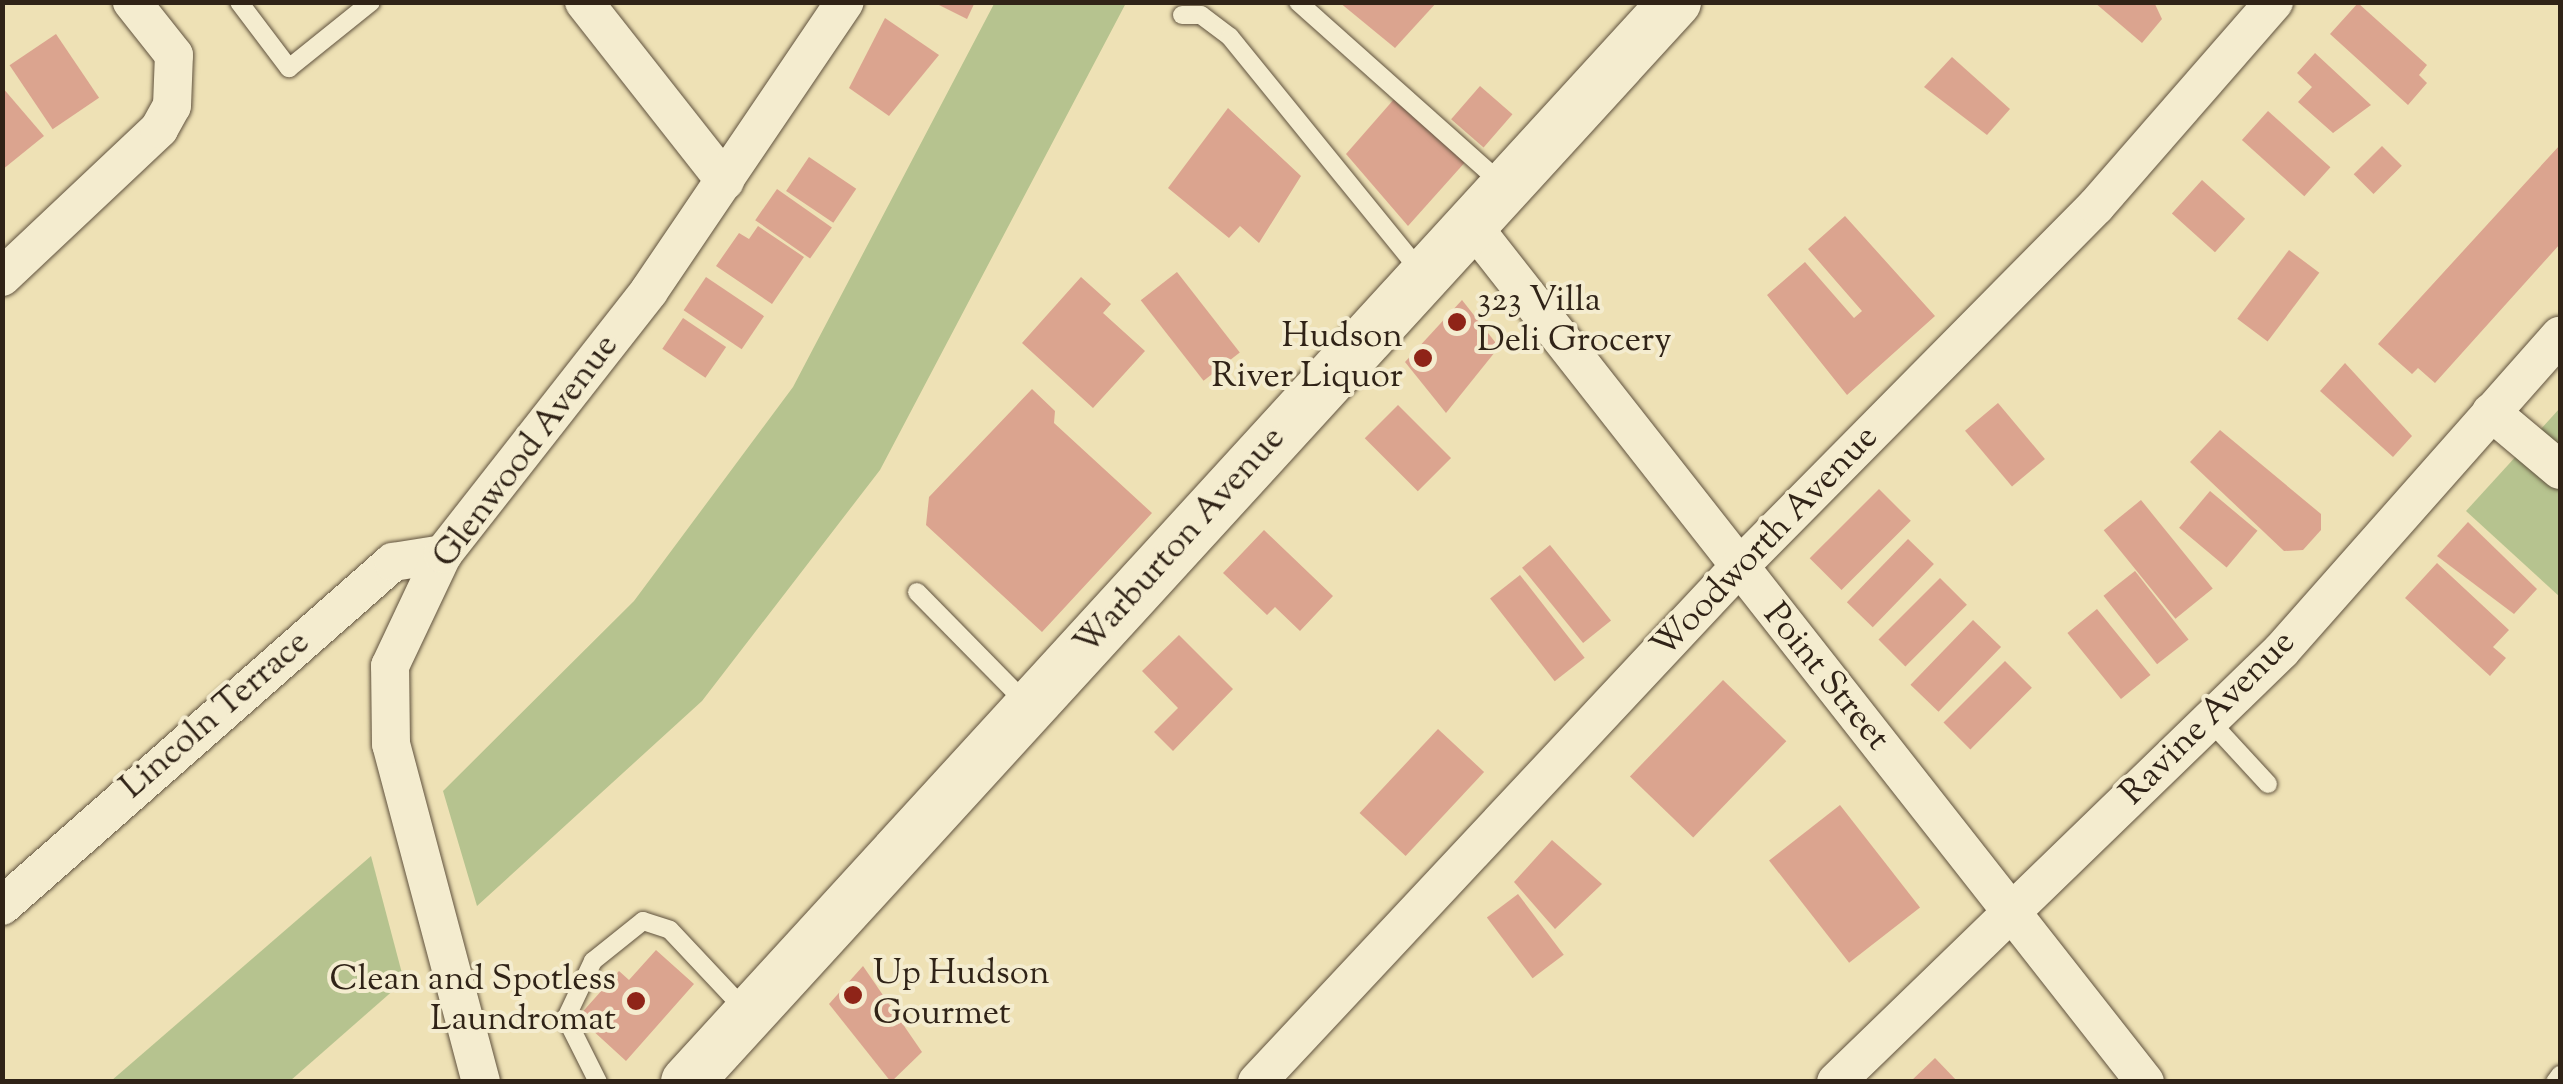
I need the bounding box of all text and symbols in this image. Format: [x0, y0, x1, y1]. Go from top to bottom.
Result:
place label: 323 Villa Deli Grocery [1477, 281, 1672, 363]
marker: 323 Villa Deli Grocery [1446, 311, 1468, 333]
place label: Hudson River Liquor [1211, 317, 1403, 399]
street label: Glenwood Avenue [425, 327, 629, 577]
marker: Hudson River Liquor [1412, 347, 1434, 369]
street label: Woodworth Avenue [1644, 418, 1888, 668]
street label: Warburton Avenue [1067, 419, 1295, 665]
street label: Point Street [1753, 596, 1897, 760]
street label: Lincoln Terrace [113, 623, 319, 809]
street label: Ravine Avenue [2113, 623, 2305, 815]
place label: Up Hudson Gourmet [873, 954, 1050, 1036]
place label: Clean and Spotless Laundromat [330, 960, 616, 1042]
marker: Up Hudson Gourmet [842, 984, 864, 1006]
marker: Clean and Spotless Laundromat [625, 990, 647, 1012]

